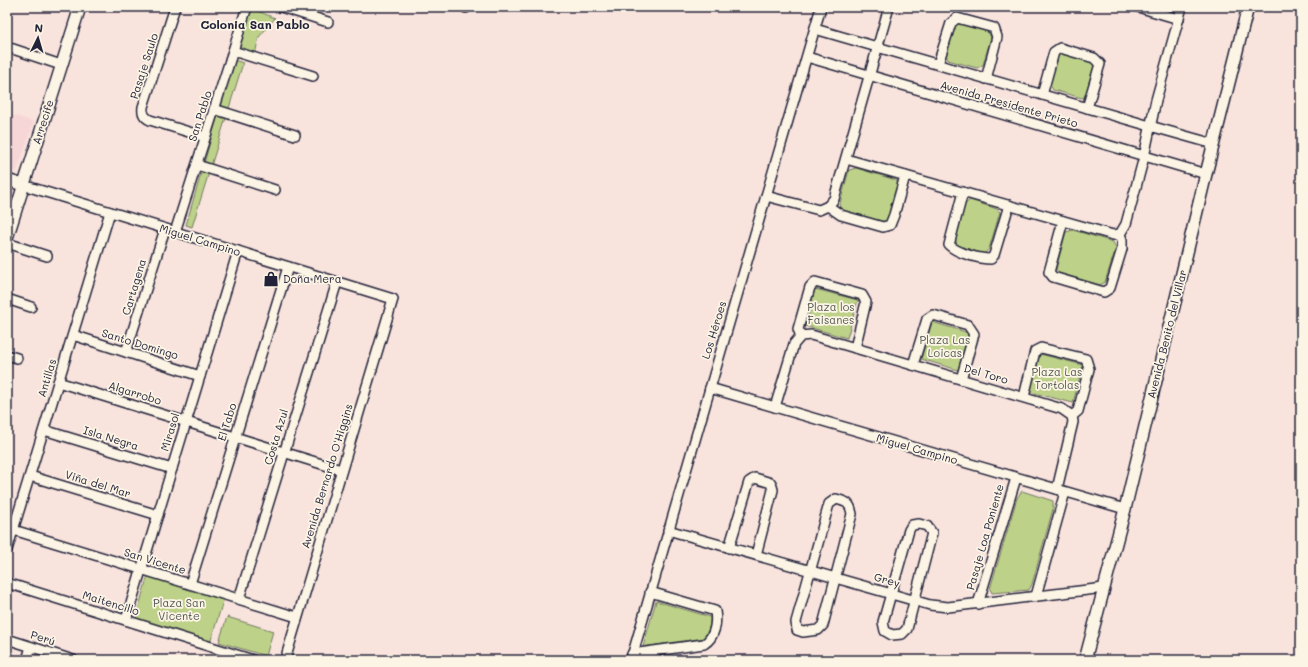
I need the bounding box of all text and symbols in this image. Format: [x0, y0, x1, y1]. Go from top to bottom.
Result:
district label: Colonia San Pablo [200, 16, 310, 32]
north arrow [18, 18, 58, 58]
text: N [34, 20, 44, 35]
street label: Pasaje Saulo [126, 31, 161, 101]
street label: Avenida Presidente Prieto [939, 77, 1080, 131]
street label: San Pablo [184, 88, 215, 143]
street label: Arrecife [28, 97, 57, 146]
street label: Miguel Campino [158, 220, 243, 259]
street label: Cartagena [118, 257, 149, 317]
street label: Avenida Benito del Villar [1143, 268, 1190, 400]
shop icon: Doña Mera [262, 270, 280, 288]
place label: Doña Mera [283, 271, 342, 286]
street label: Los Héroes [698, 299, 729, 361]
park label: Plaza los Faisanes [807, 299, 855, 327]
street label: Santo Domingo [100, 325, 181, 362]
park label: Plaza Las Loicas [920, 332, 970, 360]
street label: Antillas [34, 357, 59, 399]
street label: Del Toro [962, 360, 1010, 387]
park label: Plaza Las Tortolas [1032, 364, 1082, 392]
street label: Algarrobo [107, 377, 164, 408]
street label: El Tabo [214, 401, 240, 443]
street label: Avenida Bernardo O'Higgins [297, 402, 356, 550]
street label: Costa Azul [260, 407, 291, 467]
street label: Mirasol [157, 411, 182, 453]
street label: Isla Negra [82, 422, 141, 453]
street label: Miguel Campino [875, 430, 960, 467]
street label: Viña del Mar [63, 466, 133, 501]
street label: Pasaje Loa Poniente [962, 482, 1007, 592]
street label: San Vicente [122, 544, 188, 577]
street label: Grey [872, 569, 902, 590]
street label: Maitencillo [81, 587, 142, 618]
park label: Plaza San Vicente [153, 595, 205, 623]
street label: Perú [29, 627, 57, 649]

